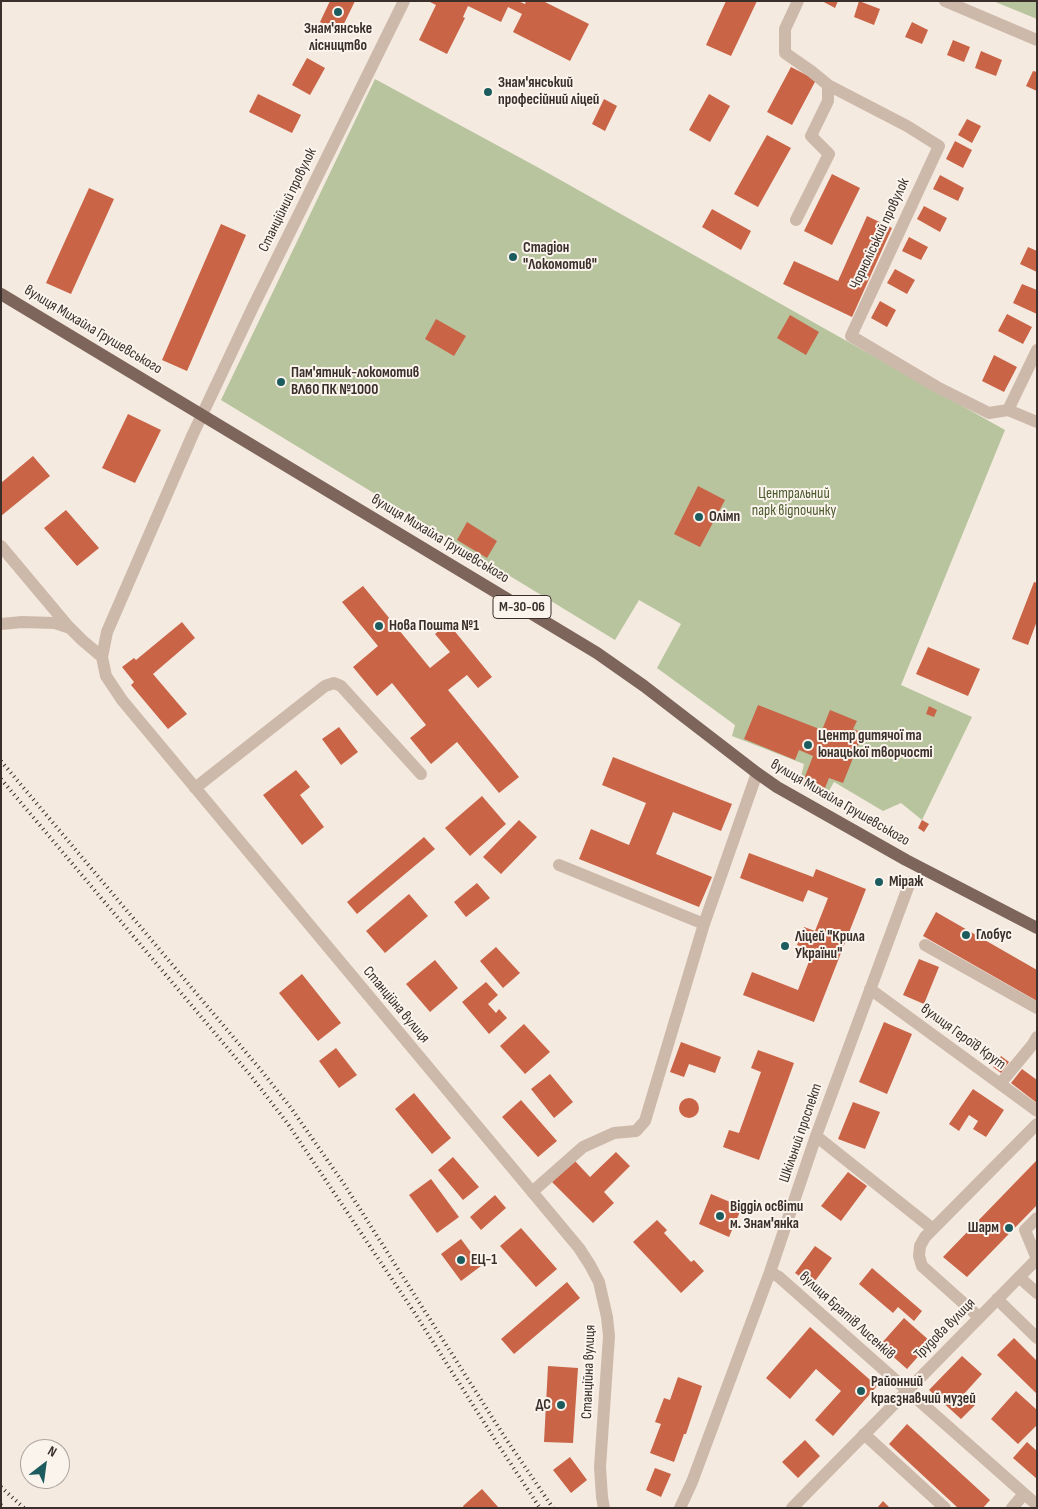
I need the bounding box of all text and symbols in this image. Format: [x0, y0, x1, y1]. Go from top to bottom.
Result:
marker: Знам'янське лісництво [332, 6, 344, 18]
place label: Знам'янське лісництво [304, 20, 372, 55]
place label: Знам'янський професійний ліцей [498, 74, 599, 109]
marker: Знам'янський професійний ліцей [482, 86, 494, 98]
street label: Станційний провулок [255, 145, 321, 255]
street label: Чорноліський провулок [846, 175, 914, 293]
place label: Стадіон "Локомотив" [523, 239, 597, 274]
marker: Стадіон "Локомотив" [507, 251, 519, 263]
street label: вулиця Михайла Грушевського [21, 282, 165, 378]
place label: Пам'ятник-локомотив ВЛ60 ПК №1000 [291, 364, 419, 399]
marker: Пам'ятник-локомотив ВЛ60 ПК №1000 [275, 376, 287, 388]
park label: Центральний парк відпочинку [752, 485, 836, 520]
street label: вулиця Михайла Грушевського [368, 491, 512, 587]
place label: Олімп [709, 508, 740, 526]
marker: Олімп [693, 511, 705, 523]
road number: М-30-06 [493, 596, 551, 618]
place label: Нова Пошта №1 [389, 617, 479, 635]
marker: Нова Пошта №1 [373, 620, 385, 632]
place label: Центр дитячої та юнацької творчості [818, 727, 933, 762]
marker: Центр дитячої та юнацької творчості [802, 739, 814, 751]
street label: вулиця Михайла Грушевського [767, 756, 913, 850]
place label: Міраж [889, 873, 923, 891]
marker: Міраж [873, 876, 885, 888]
place label: Глобус [976, 926, 1012, 944]
place label: Ліцей "Крила України" [795, 928, 865, 963]
marker: Глобус [960, 929, 972, 941]
marker: Ліцей "Крила України" [779, 940, 791, 952]
street label: Станційна вулиця [359, 963, 433, 1047]
street label: вулиця Героїв Крут [917, 1000, 1009, 1074]
street label: Шкільний проспект [776, 1081, 826, 1185]
place label: Відділ освіти м. Знам'янка [730, 1198, 803, 1233]
marker: Відділ освіти м. Знам'янка [714, 1210, 726, 1222]
place label: Шарм [968, 1219, 999, 1237]
marker: Шарм [1003, 1222, 1015, 1234]
place label: ЕЦ-1 [471, 1251, 497, 1269]
marker: ЕЦ-1 [455, 1254, 467, 1266]
street label: вулиця Братів Лисенків [795, 1268, 899, 1364]
street label: Трудова вулиця [911, 1295, 979, 1363]
street label: Станційна вулиця [578, 1325, 600, 1419]
place label: Районний краєзнавчий музей [871, 1373, 976, 1408]
marker: Районний краєзнавчий музей [855, 1385, 867, 1397]
place label: ДС [535, 1396, 551, 1414]
marker: ДС [555, 1399, 567, 1411]
north arrow [20, 1439, 70, 1489]
text: N [45, 1442, 60, 1461]

